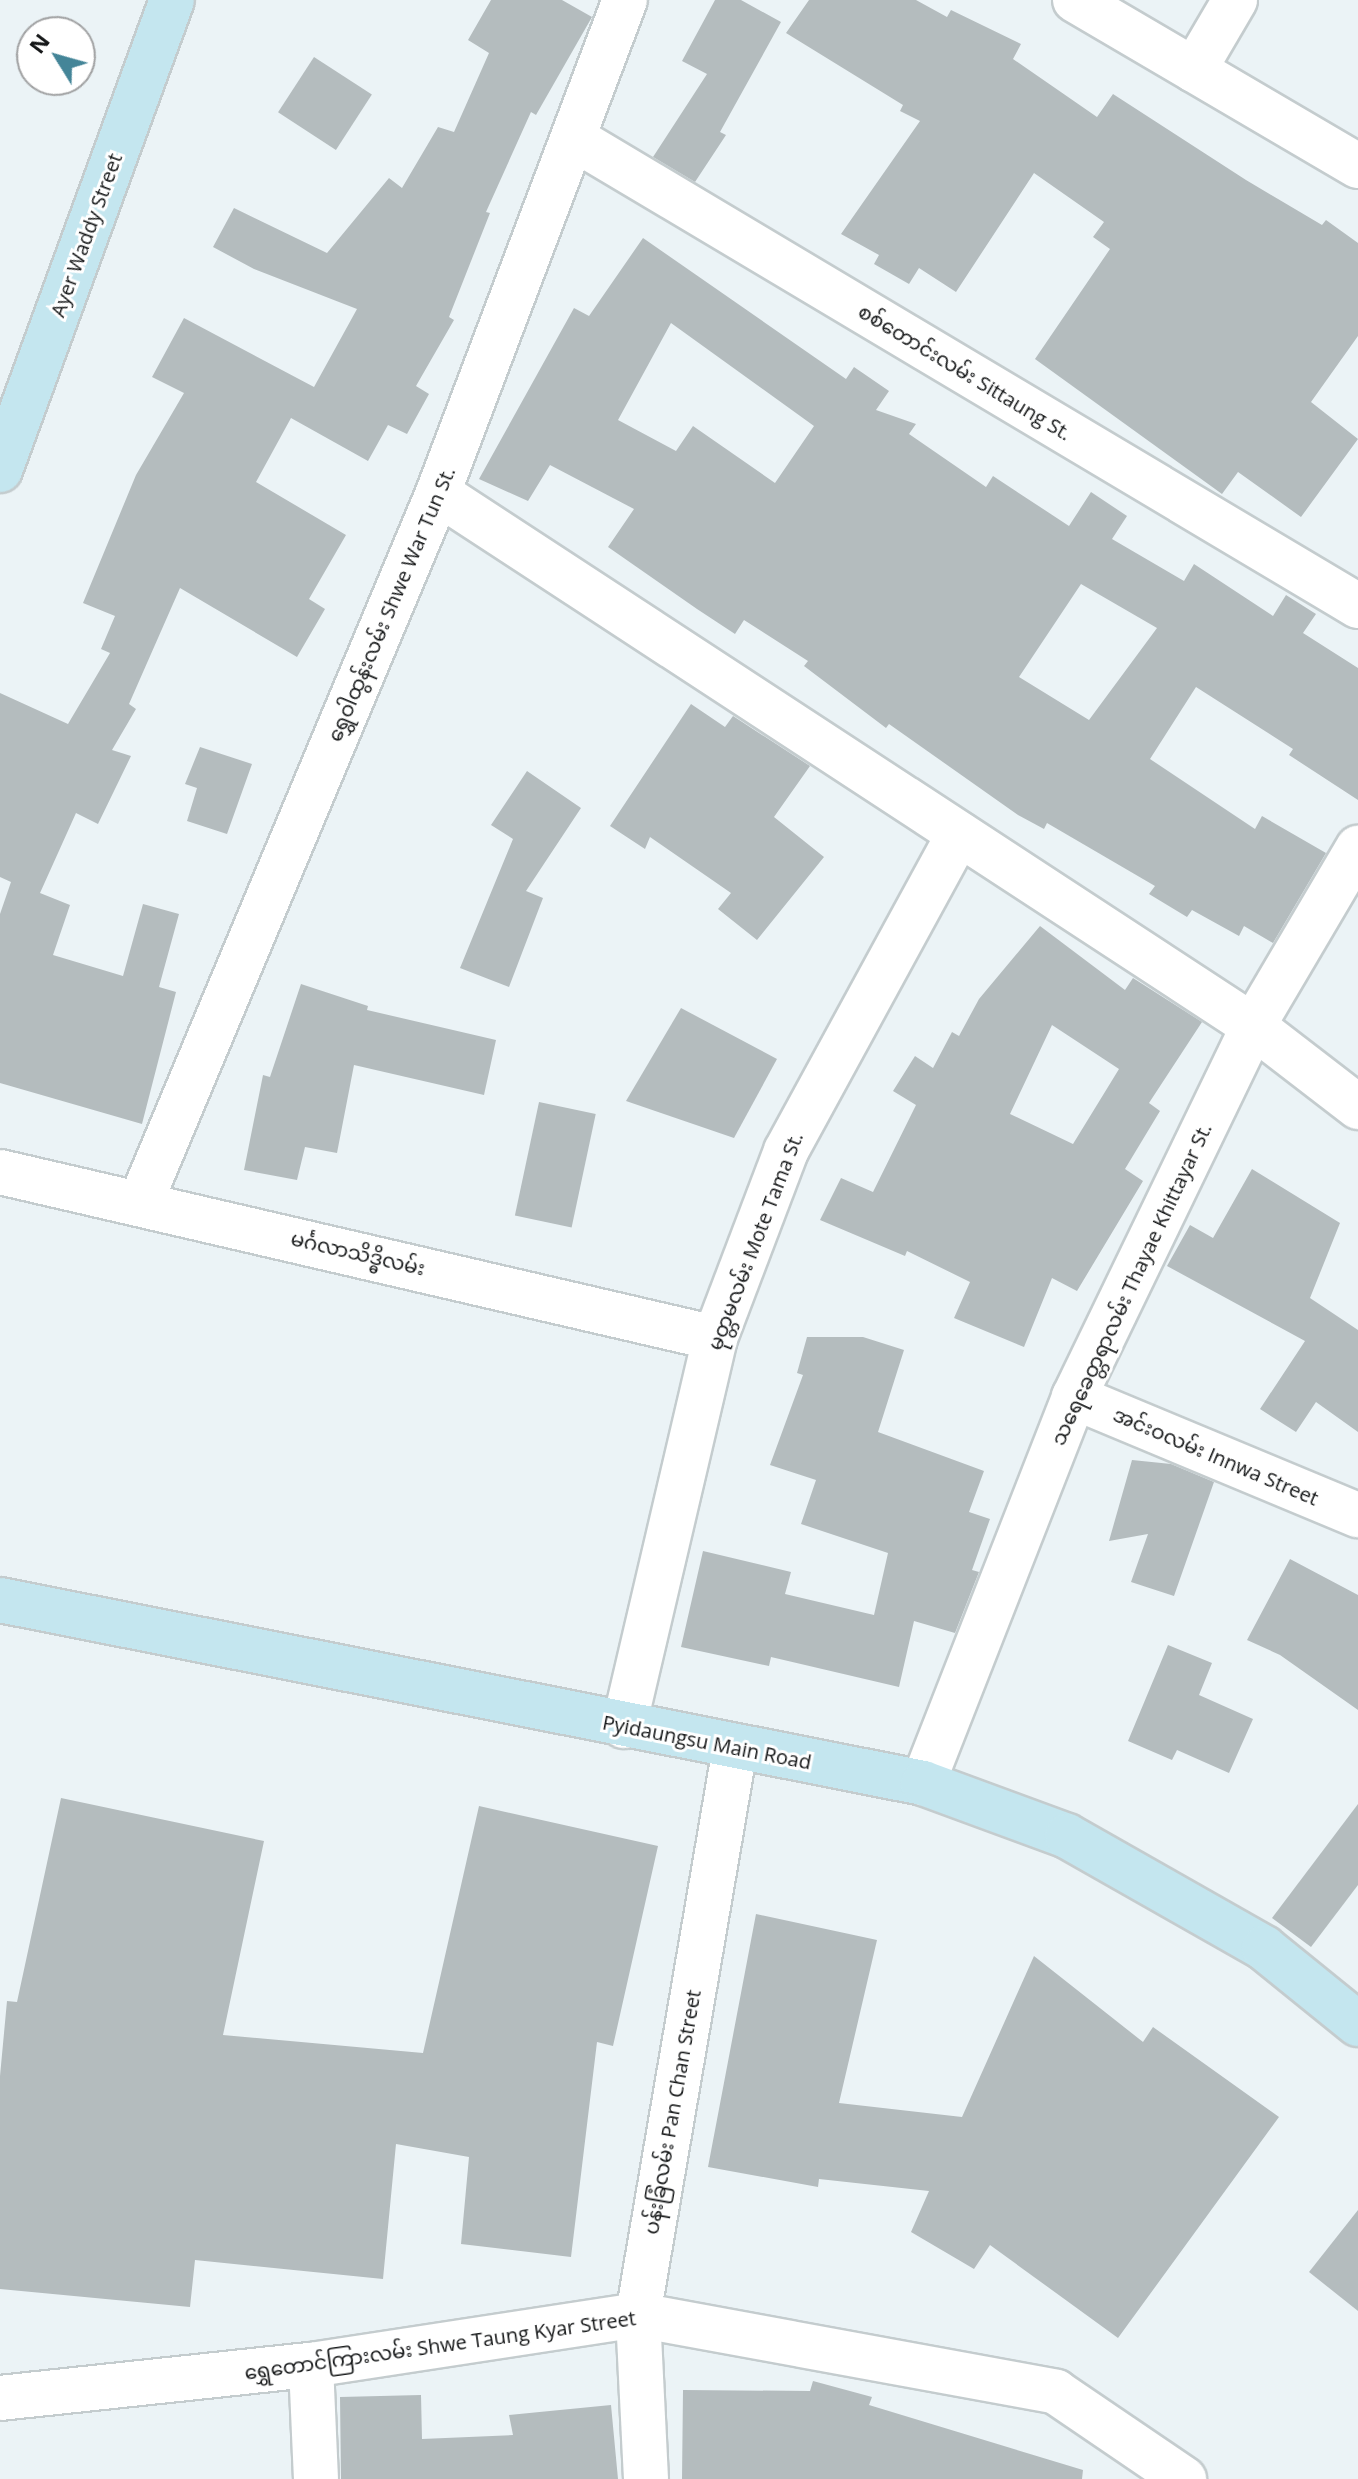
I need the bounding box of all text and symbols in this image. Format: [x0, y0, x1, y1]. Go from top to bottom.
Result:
north arrow [16, 16, 96, 96]
text: N [21, 27, 56, 59]
street label: Ayer Waddy Street [45, 150, 127, 320]
street label: စစ်တောင်းလမ်း Sittaung St. [854, 299, 1076, 445]
street label: ရွှေဝါထွန်းလမ်း Shwe War Tun St. [322, 463, 460, 745]
street label: သရေခေတ္တရာလမ်း Thayae Khittayar St. [1046, 1119, 1216, 1449]
street label: မုတ္တမလမ်း Mote Tama St. [702, 1129, 808, 1353]
street label: မင်္ဂလာသိဒ္ဓိလမ်း [289, 1226, 427, 1280]
street label: အင်းဝလမ်း Innwa Street [1110, 1402, 1322, 1510]
street label: Pyidaungsu Main Road [601, 1710, 813, 1774]
street label: ပန်းခြံလမ်း Pan Chan Street [639, 1988, 705, 2236]
street label: ရွှေတောင်ကြားလမ်း Shwe Taung Kyar Street [243, 2306, 637, 2384]

